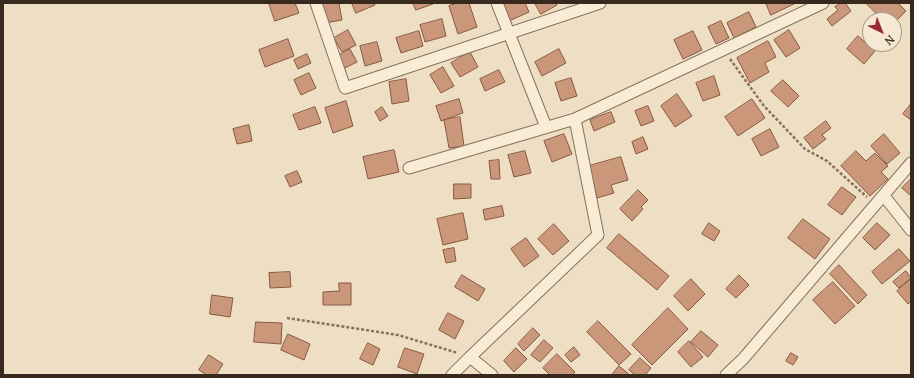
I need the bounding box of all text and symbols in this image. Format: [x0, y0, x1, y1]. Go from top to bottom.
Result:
north arrow [862, 12, 902, 52]
text: N [882, 32, 898, 49]

